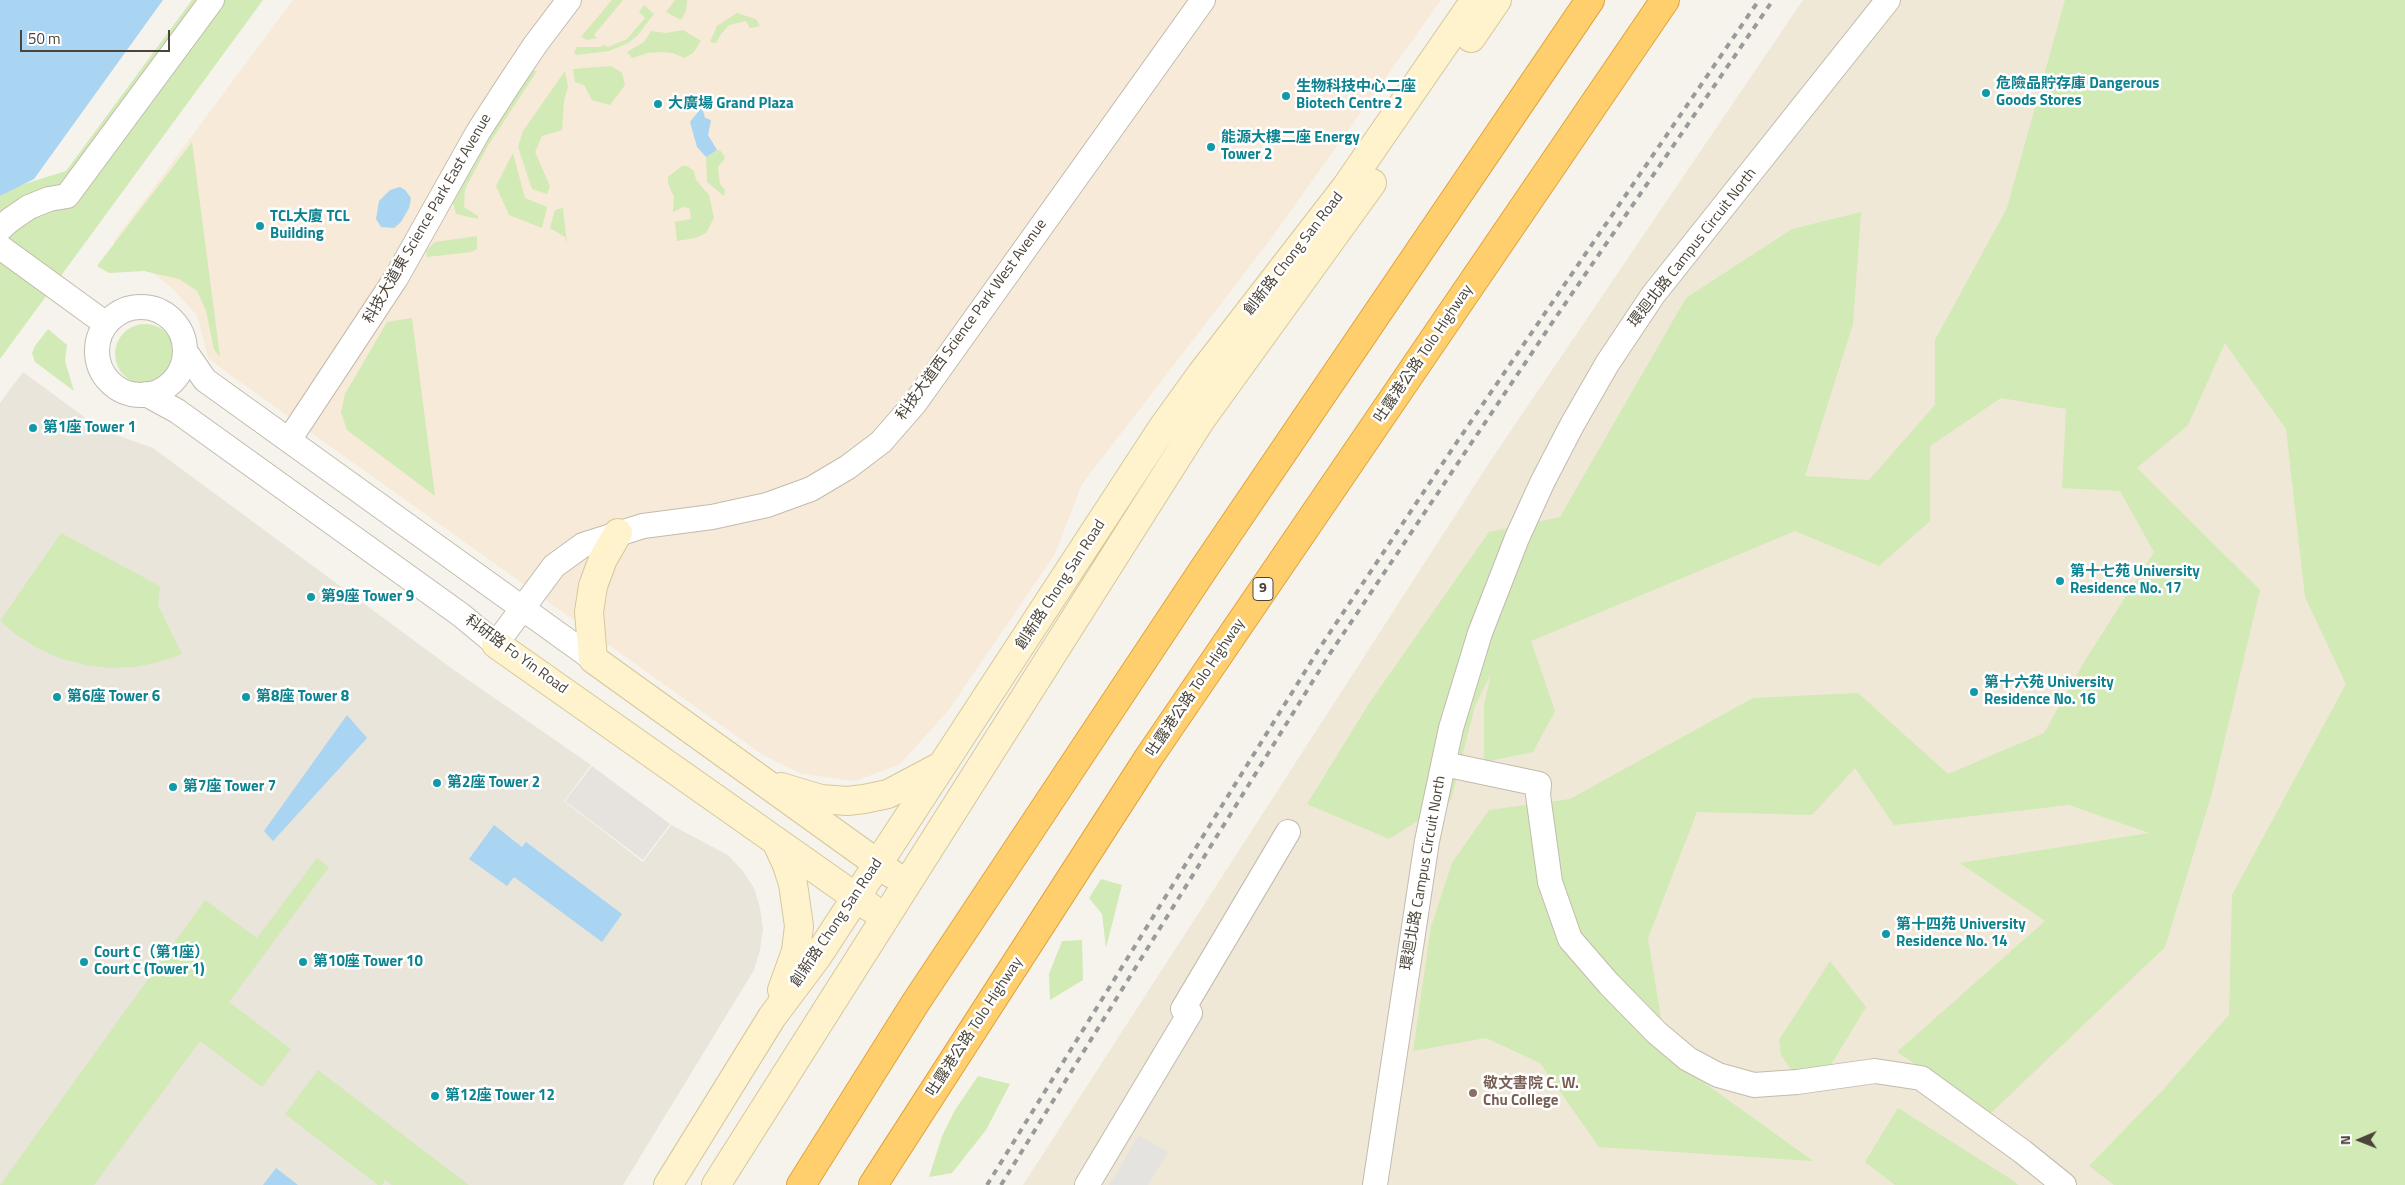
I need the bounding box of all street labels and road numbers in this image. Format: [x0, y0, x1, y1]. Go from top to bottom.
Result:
street label: 科技大道東 Science Park East Avenue [360, 111, 496, 327]
street label: 環迴北路 Campus Circuit North [1625, 165, 1761, 331]
street label: 創新路 Chong San Road [1240, 189, 1348, 319]
street label: 科技大道西 Science Park West Avenue [893, 216, 1051, 424]
street label: 吐露港公路 Tolo Highway [1371, 282, 1477, 426]
street label: 創新路 Chong San Road [1012, 517, 1110, 653]
road number: 9 [1253, 578, 1273, 600]
street label: 科研路 Fo Yin Road [461, 612, 571, 698]
street label: 吐露港公路 Tolo Highway [1143, 616, 1249, 760]
street label: 環迴北路 Campus Circuit North [1398, 774, 1450, 972]
street label: 創新路 Chong San Road [787, 855, 887, 991]
street label: 吐露港公路 Tolo Highway [923, 954, 1027, 1100]

